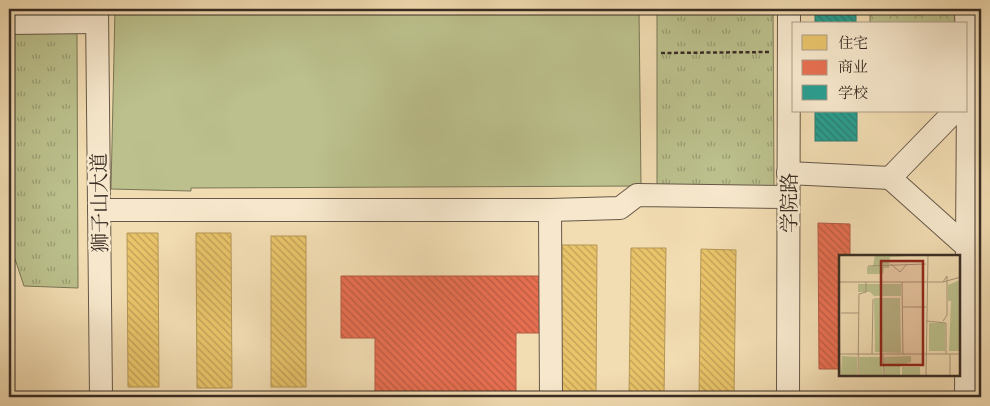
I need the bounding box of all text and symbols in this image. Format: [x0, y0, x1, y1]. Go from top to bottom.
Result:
legend [792, 22, 968, 112]
text: 住宅 [838, 32, 868, 53]
text: 商业 [838, 56, 868, 77]
text: 学校 [838, 82, 868, 103]
street label: 狮子山大道 [84, 153, 114, 253]
street label: 学院路 [774, 173, 803, 233]
inset map [839, 255, 960, 376]

